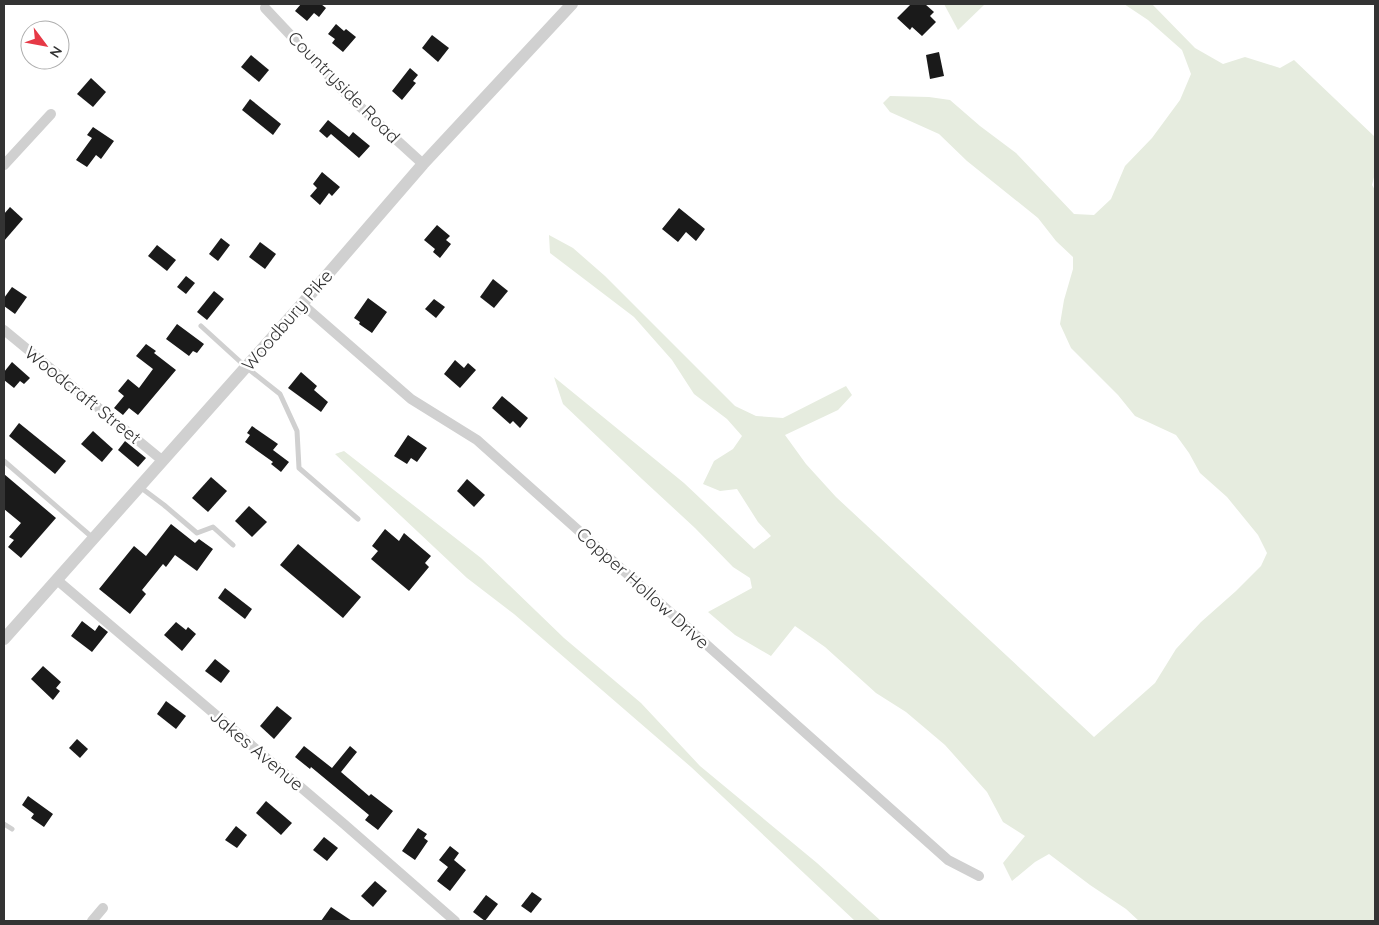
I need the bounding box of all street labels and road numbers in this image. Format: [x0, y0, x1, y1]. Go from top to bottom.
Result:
street label: Countryside Road [283, 26, 405, 148]
street label: Woodbury Pike [237, 265, 337, 375]
street label: Woodcraft Street [20, 341, 146, 449]
street label: Copper Hollow Drive [572, 522, 714, 654]
street label: Jakes Avenue [205, 704, 309, 796]

